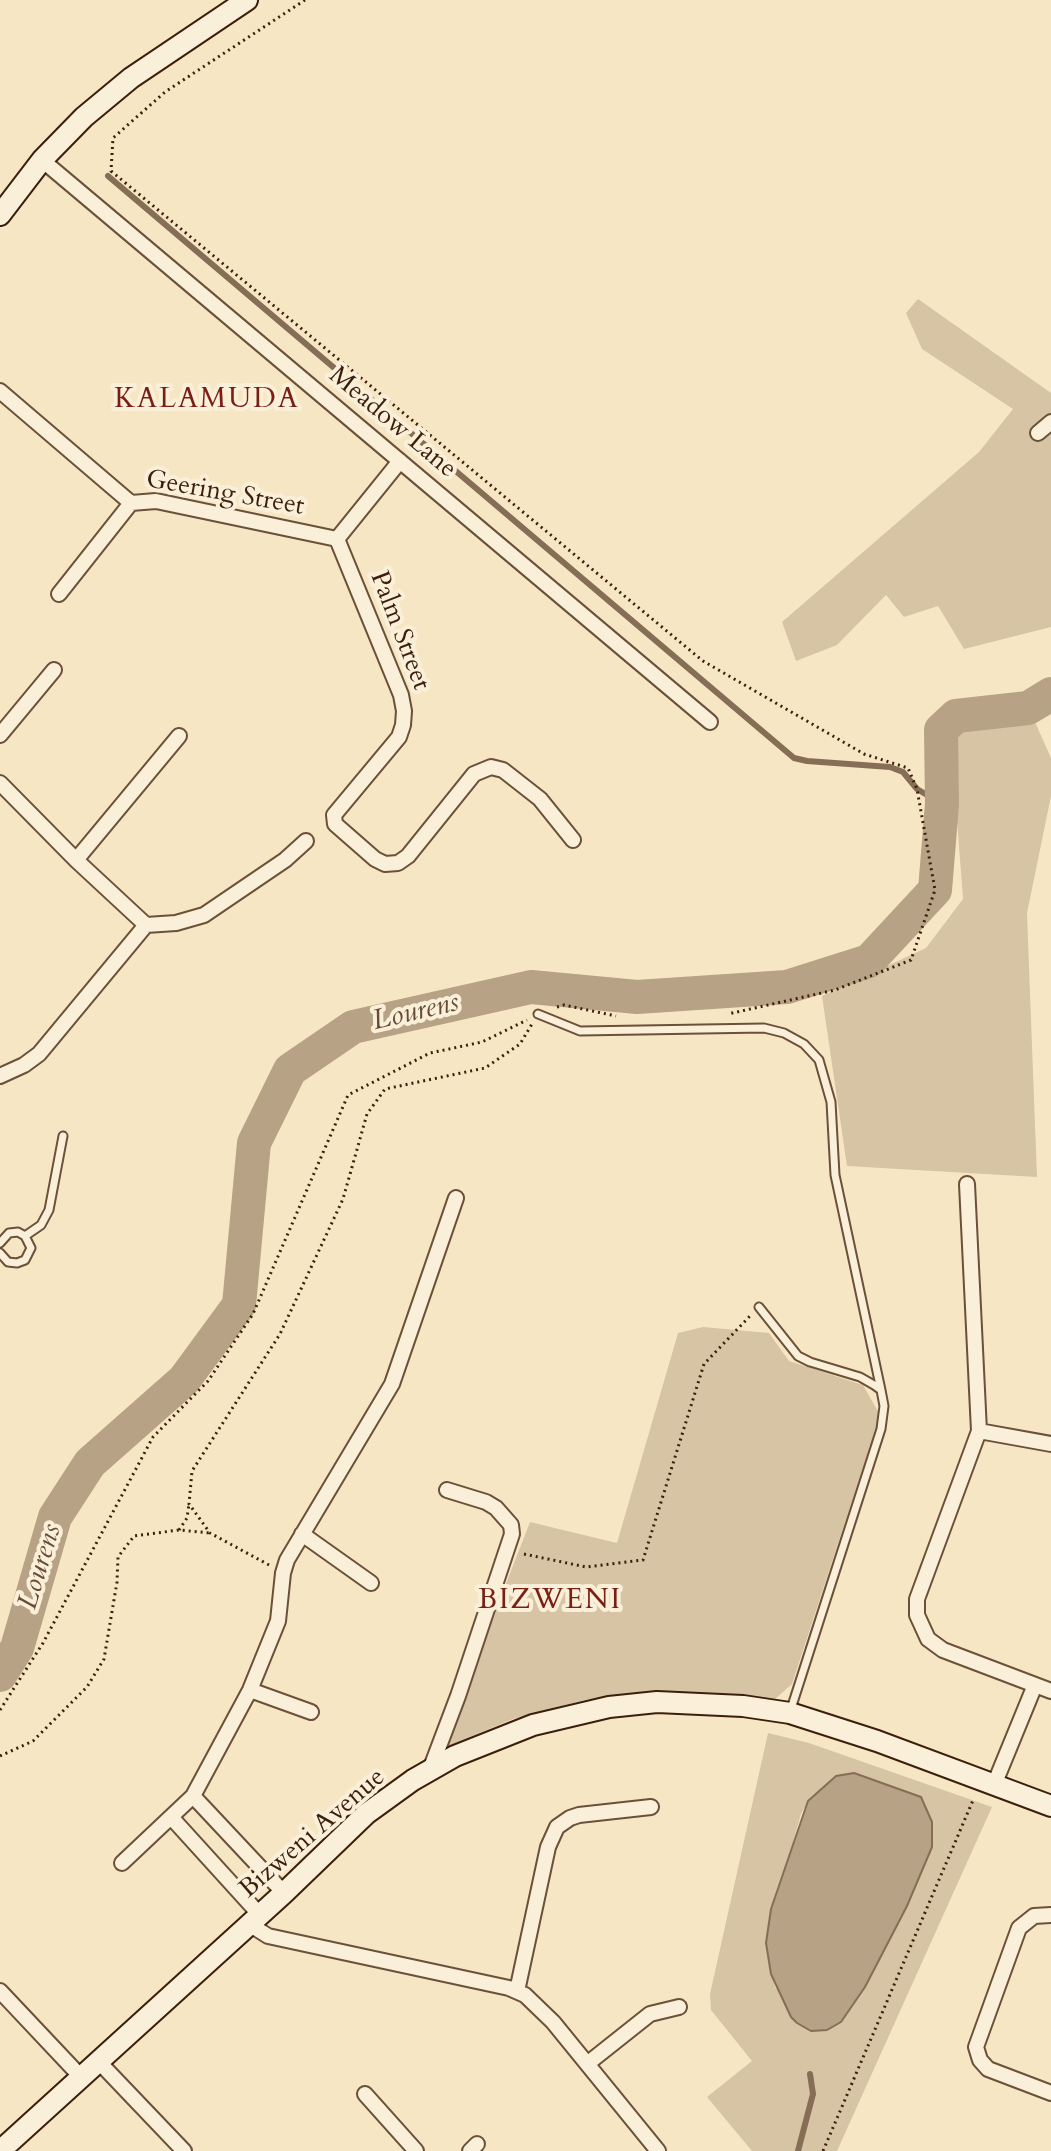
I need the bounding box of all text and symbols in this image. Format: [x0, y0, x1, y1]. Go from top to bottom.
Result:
street label: Meadow Lane [322, 361, 462, 485]
district label: KALAMUDA [114, 384, 300, 418]
street label: Geering Street [144, 465, 306, 523]
street label: Palm Street [362, 567, 436, 695]
water label: Lourens [370, 987, 462, 1039]
water label: Lourens [12, 1520, 70, 1614]
district label: BIZWENI [478, 1585, 622, 1619]
street label: Bizweni Avenue [234, 1762, 392, 1906]

